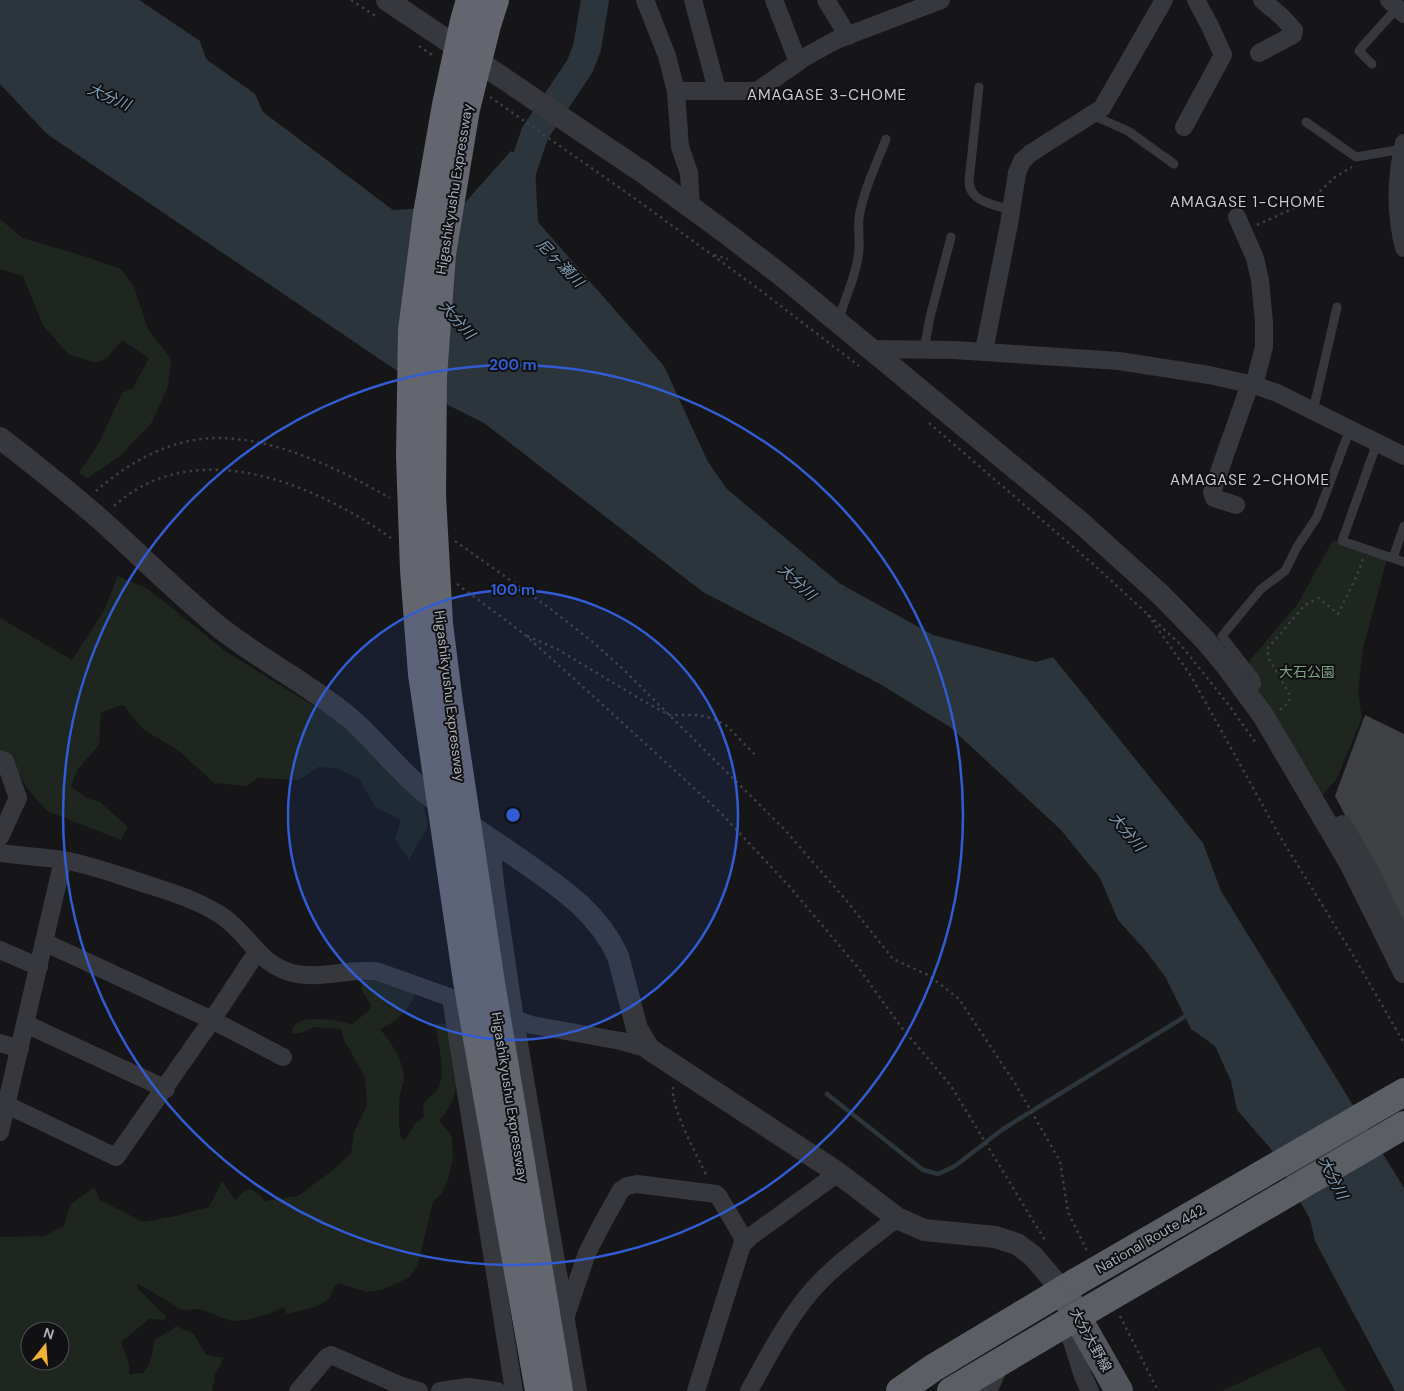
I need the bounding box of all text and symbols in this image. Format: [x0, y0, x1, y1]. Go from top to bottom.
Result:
water label: 大分川 [84, 79, 135, 116]
district label: AMAGASE 3-CHOME [747, 85, 907, 105]
street label: Higashikyushu Expressway [432, 102, 476, 276]
district label: AMAGASE 1-CHOME [1170, 192, 1326, 212]
water label: 尼ヶ瀬川 [532, 234, 589, 293]
water label: 大分川 [435, 297, 481, 345]
text: 200 m [489, 355, 537, 375]
district label: AMAGASE 2-CHOME [1170, 470, 1330, 490]
water label: 大分川 [774, 559, 822, 606]
text: 100 m [491, 580, 535, 600]
street label: Higashikyushu Expressway [431, 609, 469, 783]
park label: 大石公園 [1279, 663, 1335, 681]
centre of rings [504, 806, 522, 824]
water label: 大分川 [1105, 808, 1150, 857]
street label: Higashikyushu Expressway [488, 1010, 532, 1184]
water label: 大分川 [1314, 1153, 1353, 1204]
street label: National Route 442 [1092, 1200, 1208, 1278]
street label: 大分大野線 [1066, 1305, 1116, 1375]
north arrow [20, 1321, 70, 1371]
text: N [41, 1323, 56, 1344]

